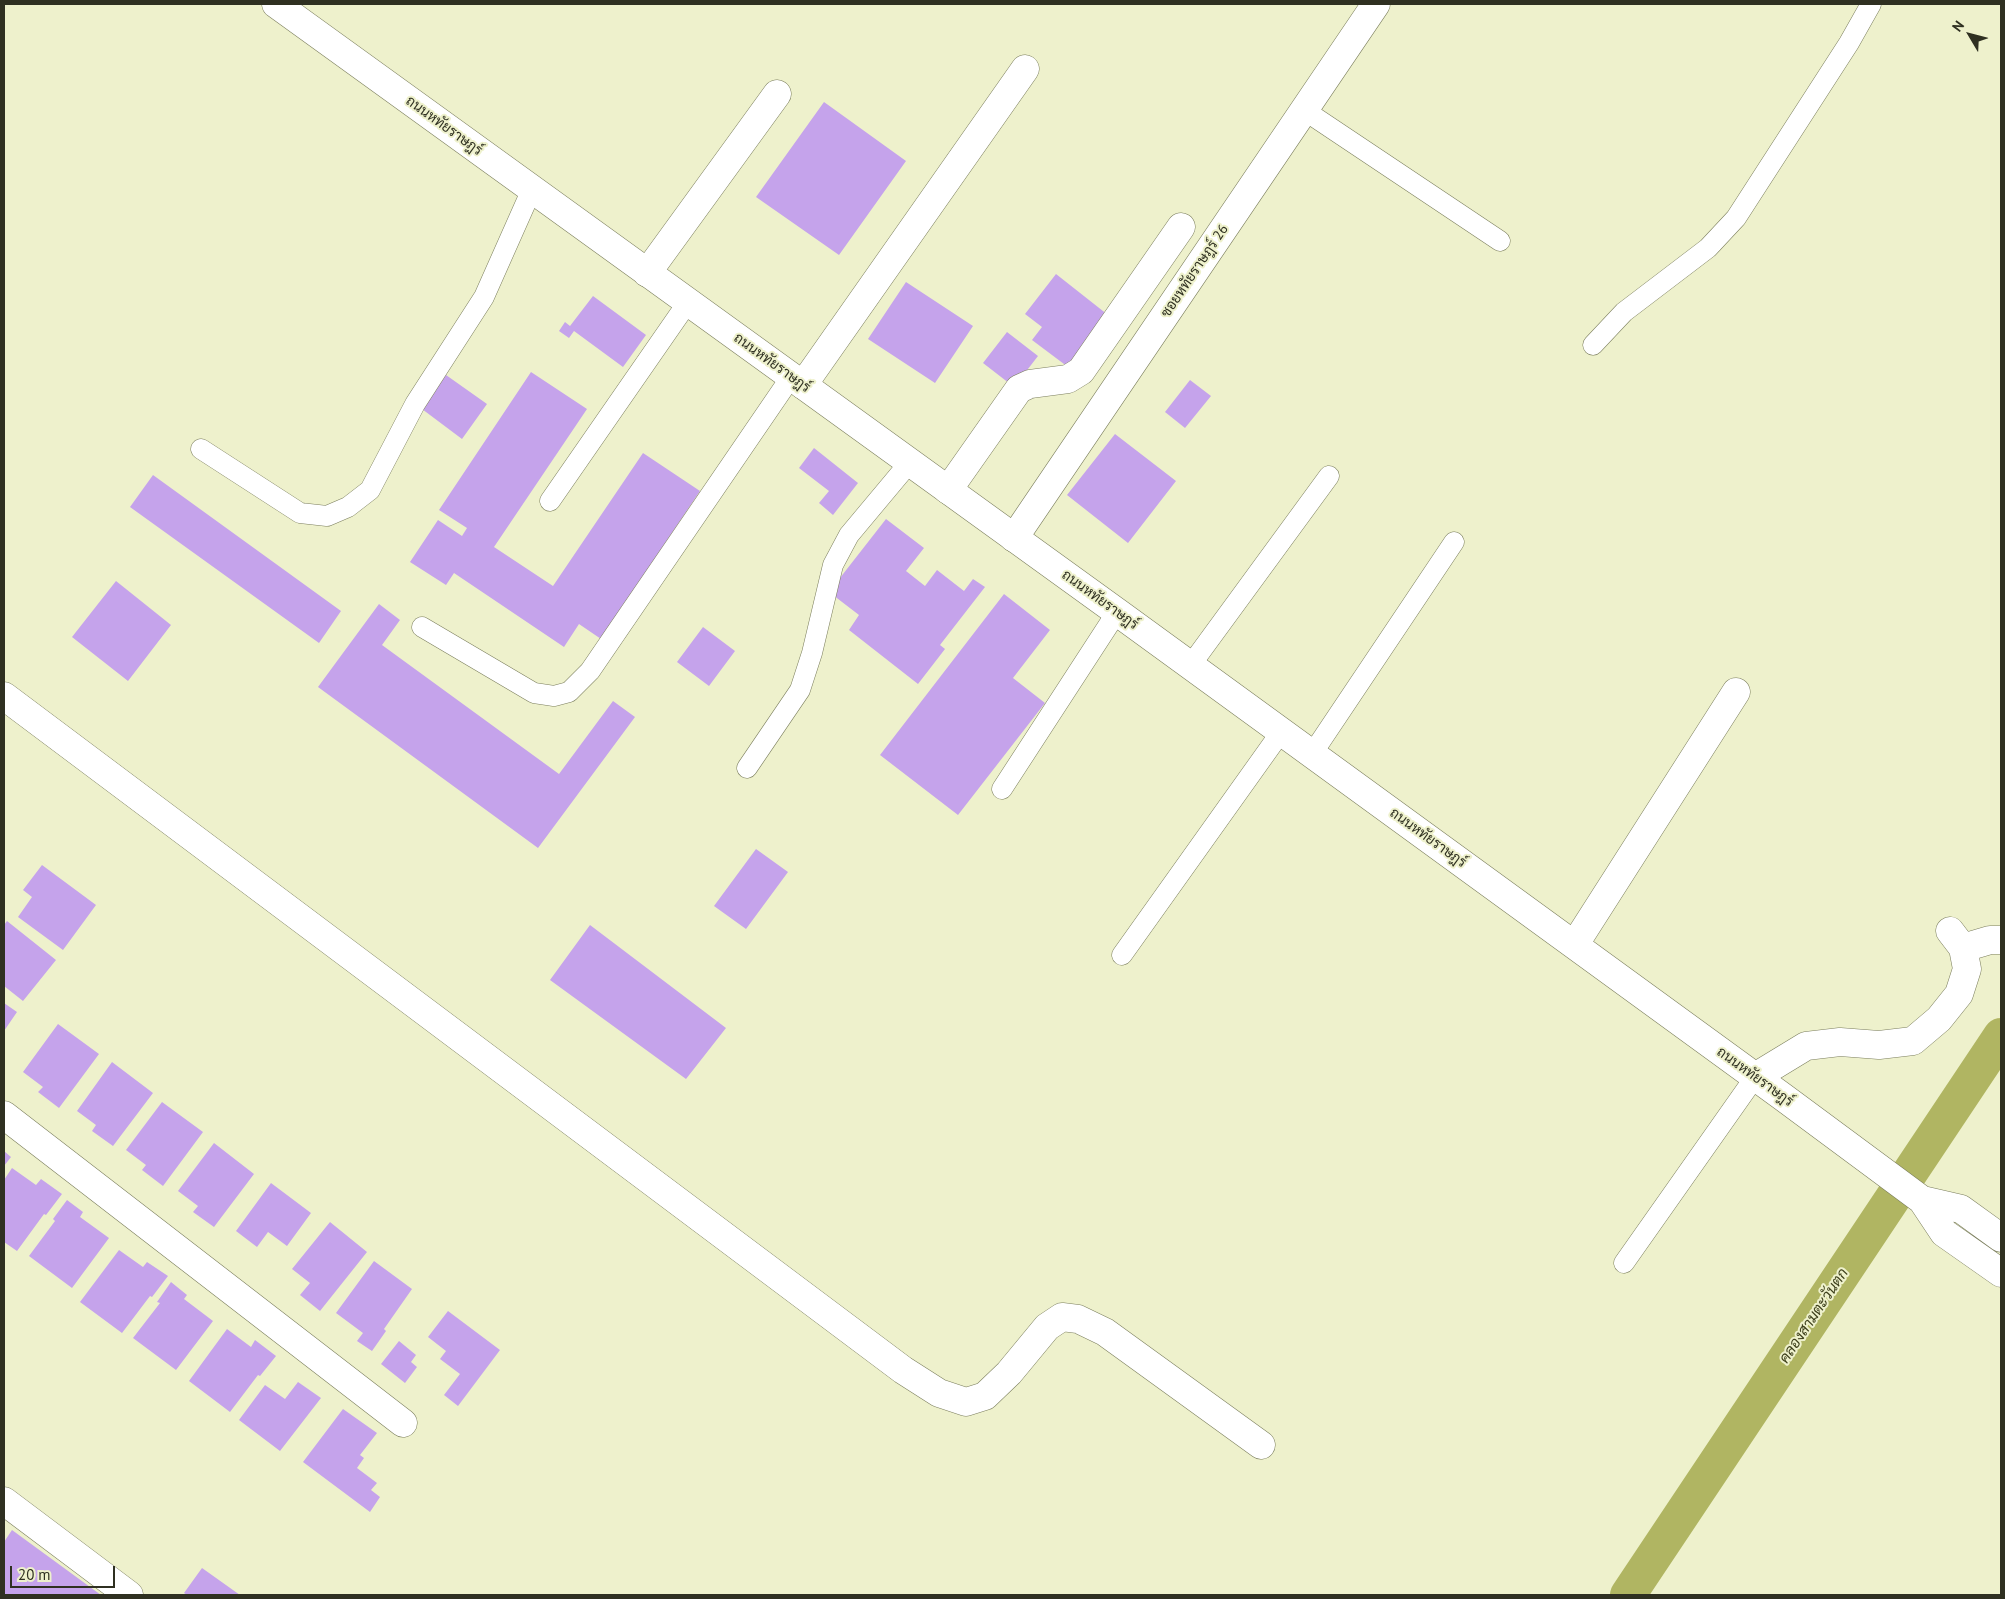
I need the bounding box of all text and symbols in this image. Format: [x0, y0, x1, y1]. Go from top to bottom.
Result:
north arrow [1945, 10, 1995, 60]
text: N [1948, 17, 1968, 35]
street label: ถนนหทัยราษฎร์ [402, 93, 486, 159]
street label: ซอยหทัยราษฎร์ 26 [1158, 221, 1232, 321]
street label: ถนนหทัยราษฎร์ [730, 330, 814, 396]
street label: ถนนหทัยราษฎร์ [1058, 567, 1142, 633]
street label: ถนนหทัยราษฎร์ [1386, 805, 1470, 871]
street label: ถนนหทัยราษฎร์ [1713, 1044, 1797, 1110]
water label: คลองสามตะวันตก [1776, 1265, 1852, 1367]
scale bar [12, 1556, 118, 1588]
text: 20 m [18, 1565, 51, 1584]

